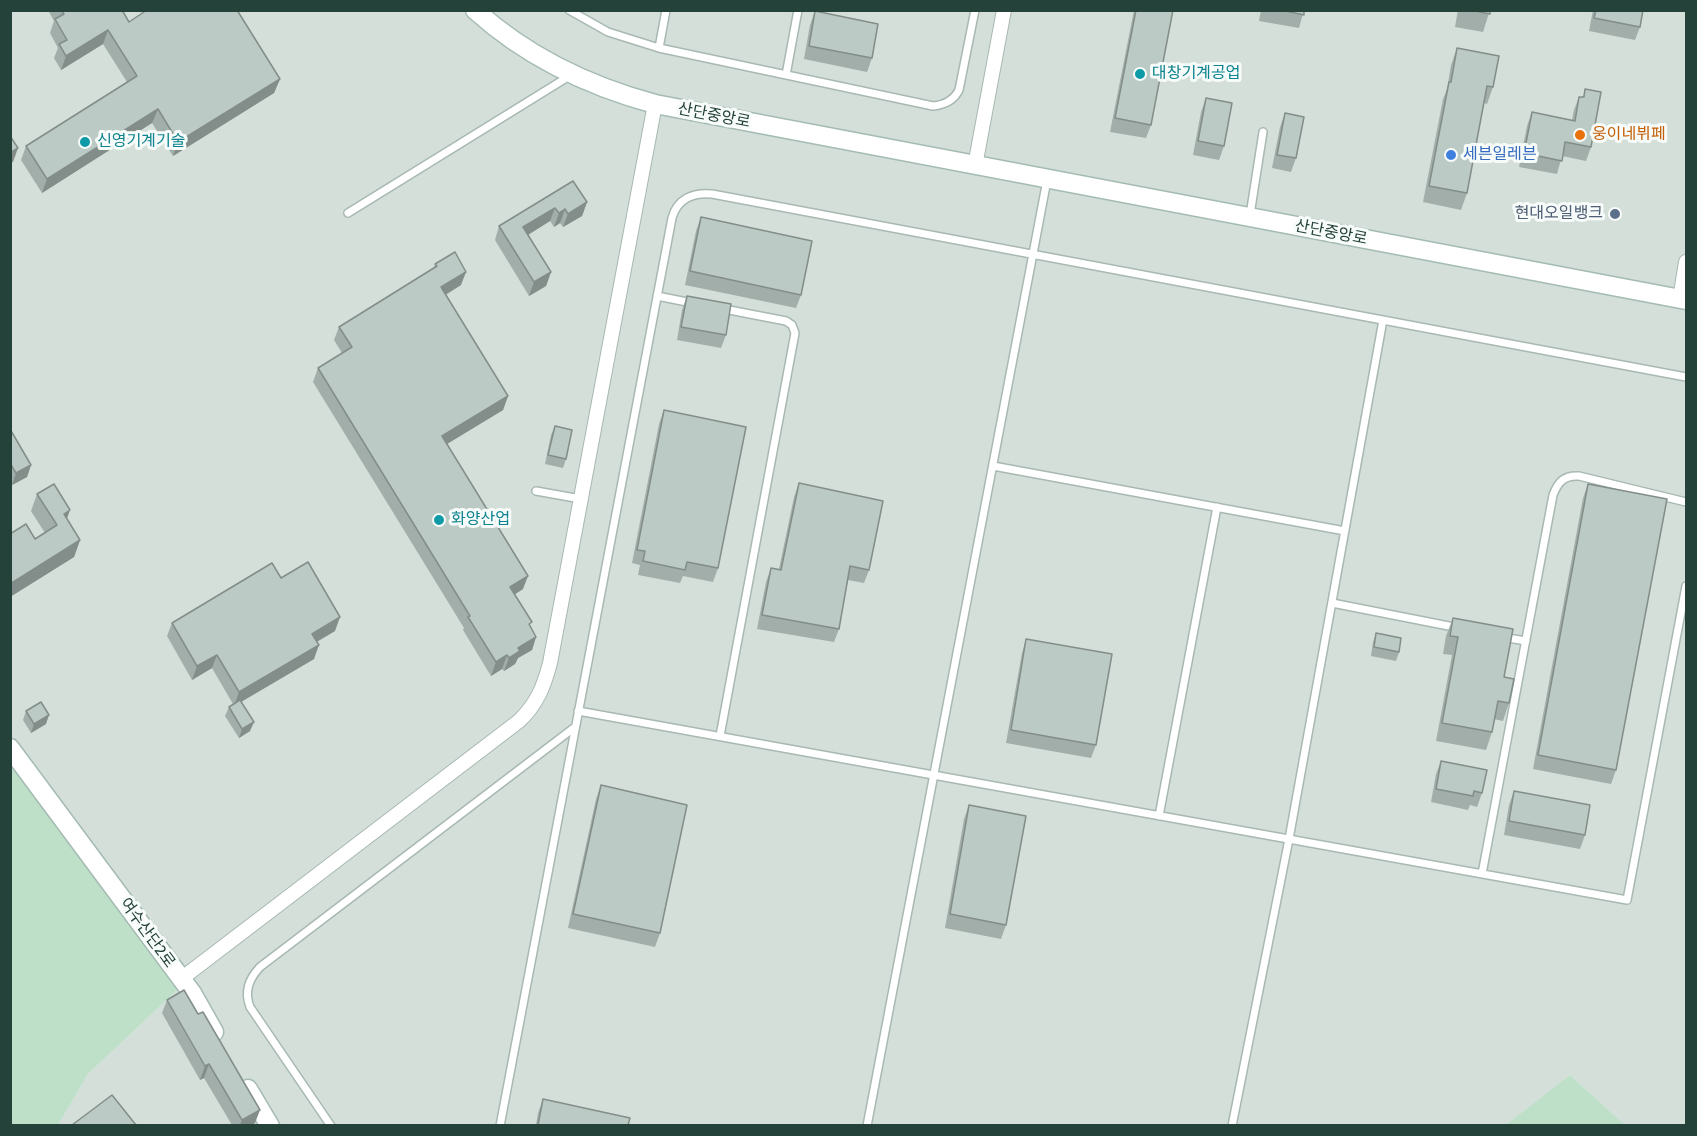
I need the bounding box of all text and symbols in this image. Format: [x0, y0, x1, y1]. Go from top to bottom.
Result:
place label: 대창기계공업 [1152, 64, 1240, 84]
marker: 대창기계공업 [1133, 67, 1147, 81]
street label: 산단중앙로 [676, 100, 752, 132]
place label: 웅이네뷔페 [1592, 125, 1666, 145]
marker: 웅이네뷔페 [1573, 128, 1587, 142]
place label: 신영기계기술 [97, 132, 185, 152]
marker: 신영기계기술 [78, 135, 92, 149]
place label: 세븐일레븐 [1463, 145, 1537, 165]
marker: 세븐일레븐 [1444, 148, 1458, 162]
place label: 현대오일뱅크 [1515, 204, 1603, 224]
marker: 현대오일뱅크 [1608, 207, 1622, 221]
street label: 산단중앙로 [1293, 217, 1369, 249]
place label: 화양산업 [451, 510, 510, 530]
marker: 화양산업 [432, 513, 446, 527]
street label: 여수산단2로 [115, 894, 179, 972]

